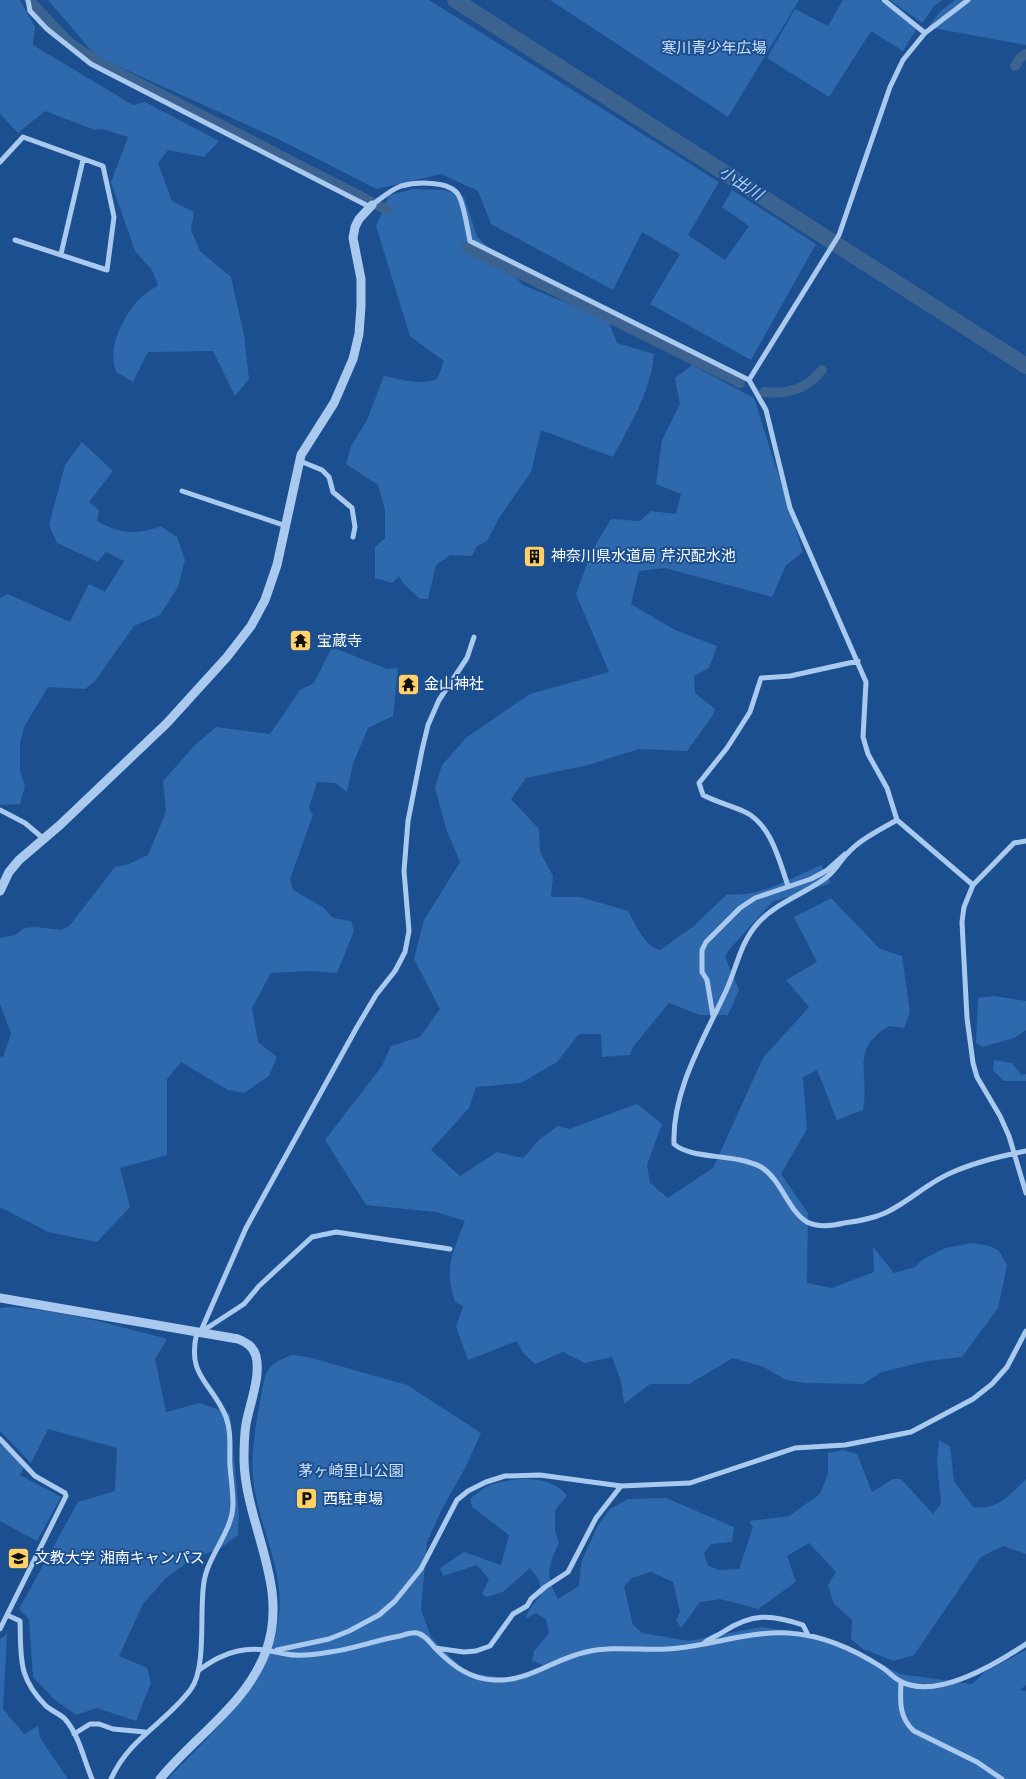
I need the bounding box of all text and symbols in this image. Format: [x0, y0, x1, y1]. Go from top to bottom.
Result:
park label: 寒川青少年広場 [661, 39, 767, 57]
water label: 小出川 [716, 162, 768, 205]
building icon: 神奈川県水道局 芹沢配水池 [523, 544, 547, 568]
place label: 神奈川県水道局 芹沢配水池 [551, 547, 736, 565]
temple icon: 宝蔵寺 [289, 629, 313, 653]
place label: 宝蔵寺 [317, 632, 362, 650]
temple icon: 金山神社 [396, 672, 420, 696]
place label: 金山神社 [424, 675, 484, 693]
park label: 茅ヶ崎里山公園 [298, 1462, 404, 1480]
parking icon: 西駐車場 [295, 1487, 319, 1511]
place label: 西駐車場 [323, 1490, 383, 1508]
school or university icon: 文教大学 湘南キャンパス [7, 1546, 31, 1570]
place label: 文教大学 湘南キャンパス [35, 1549, 205, 1567]

